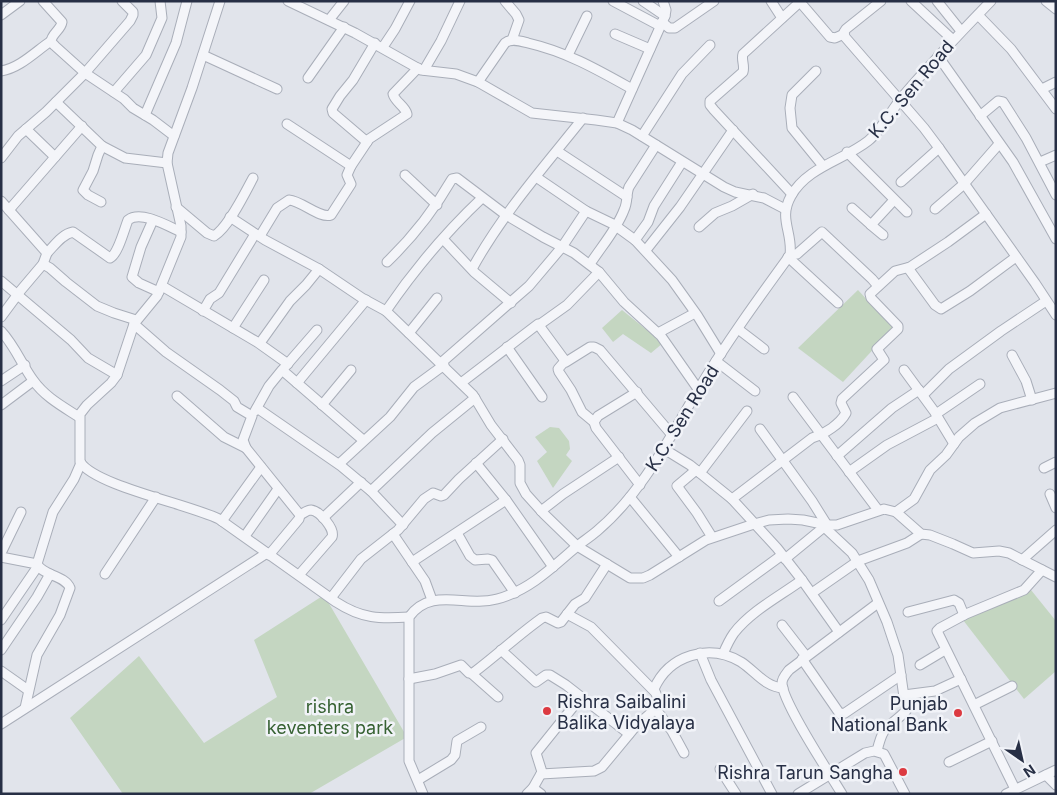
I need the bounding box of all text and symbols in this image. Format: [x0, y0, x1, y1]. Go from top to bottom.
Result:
street label: K.C. Sen Road [864, 36, 958, 142]
street label: K.C. Sen Road [641, 361, 723, 475]
place label: Rishra Saibalini Balika Vidyalaya [557, 691, 695, 733]
place label: Punjab National Bank [831, 693, 948, 735]
park label: rishra keventers park [267, 696, 393, 738]
marker: Rishra Saibalini Balika Vidyalaya [541, 705, 553, 717]
marker: Punjab National Bank [952, 707, 964, 719]
north arrow [997, 735, 1047, 785]
text: N [1020, 761, 1039, 781]
place label: Rishra Tarun Sangha [717, 762, 893, 783]
marker: Rishra Tarun Sangha [897, 766, 909, 778]

